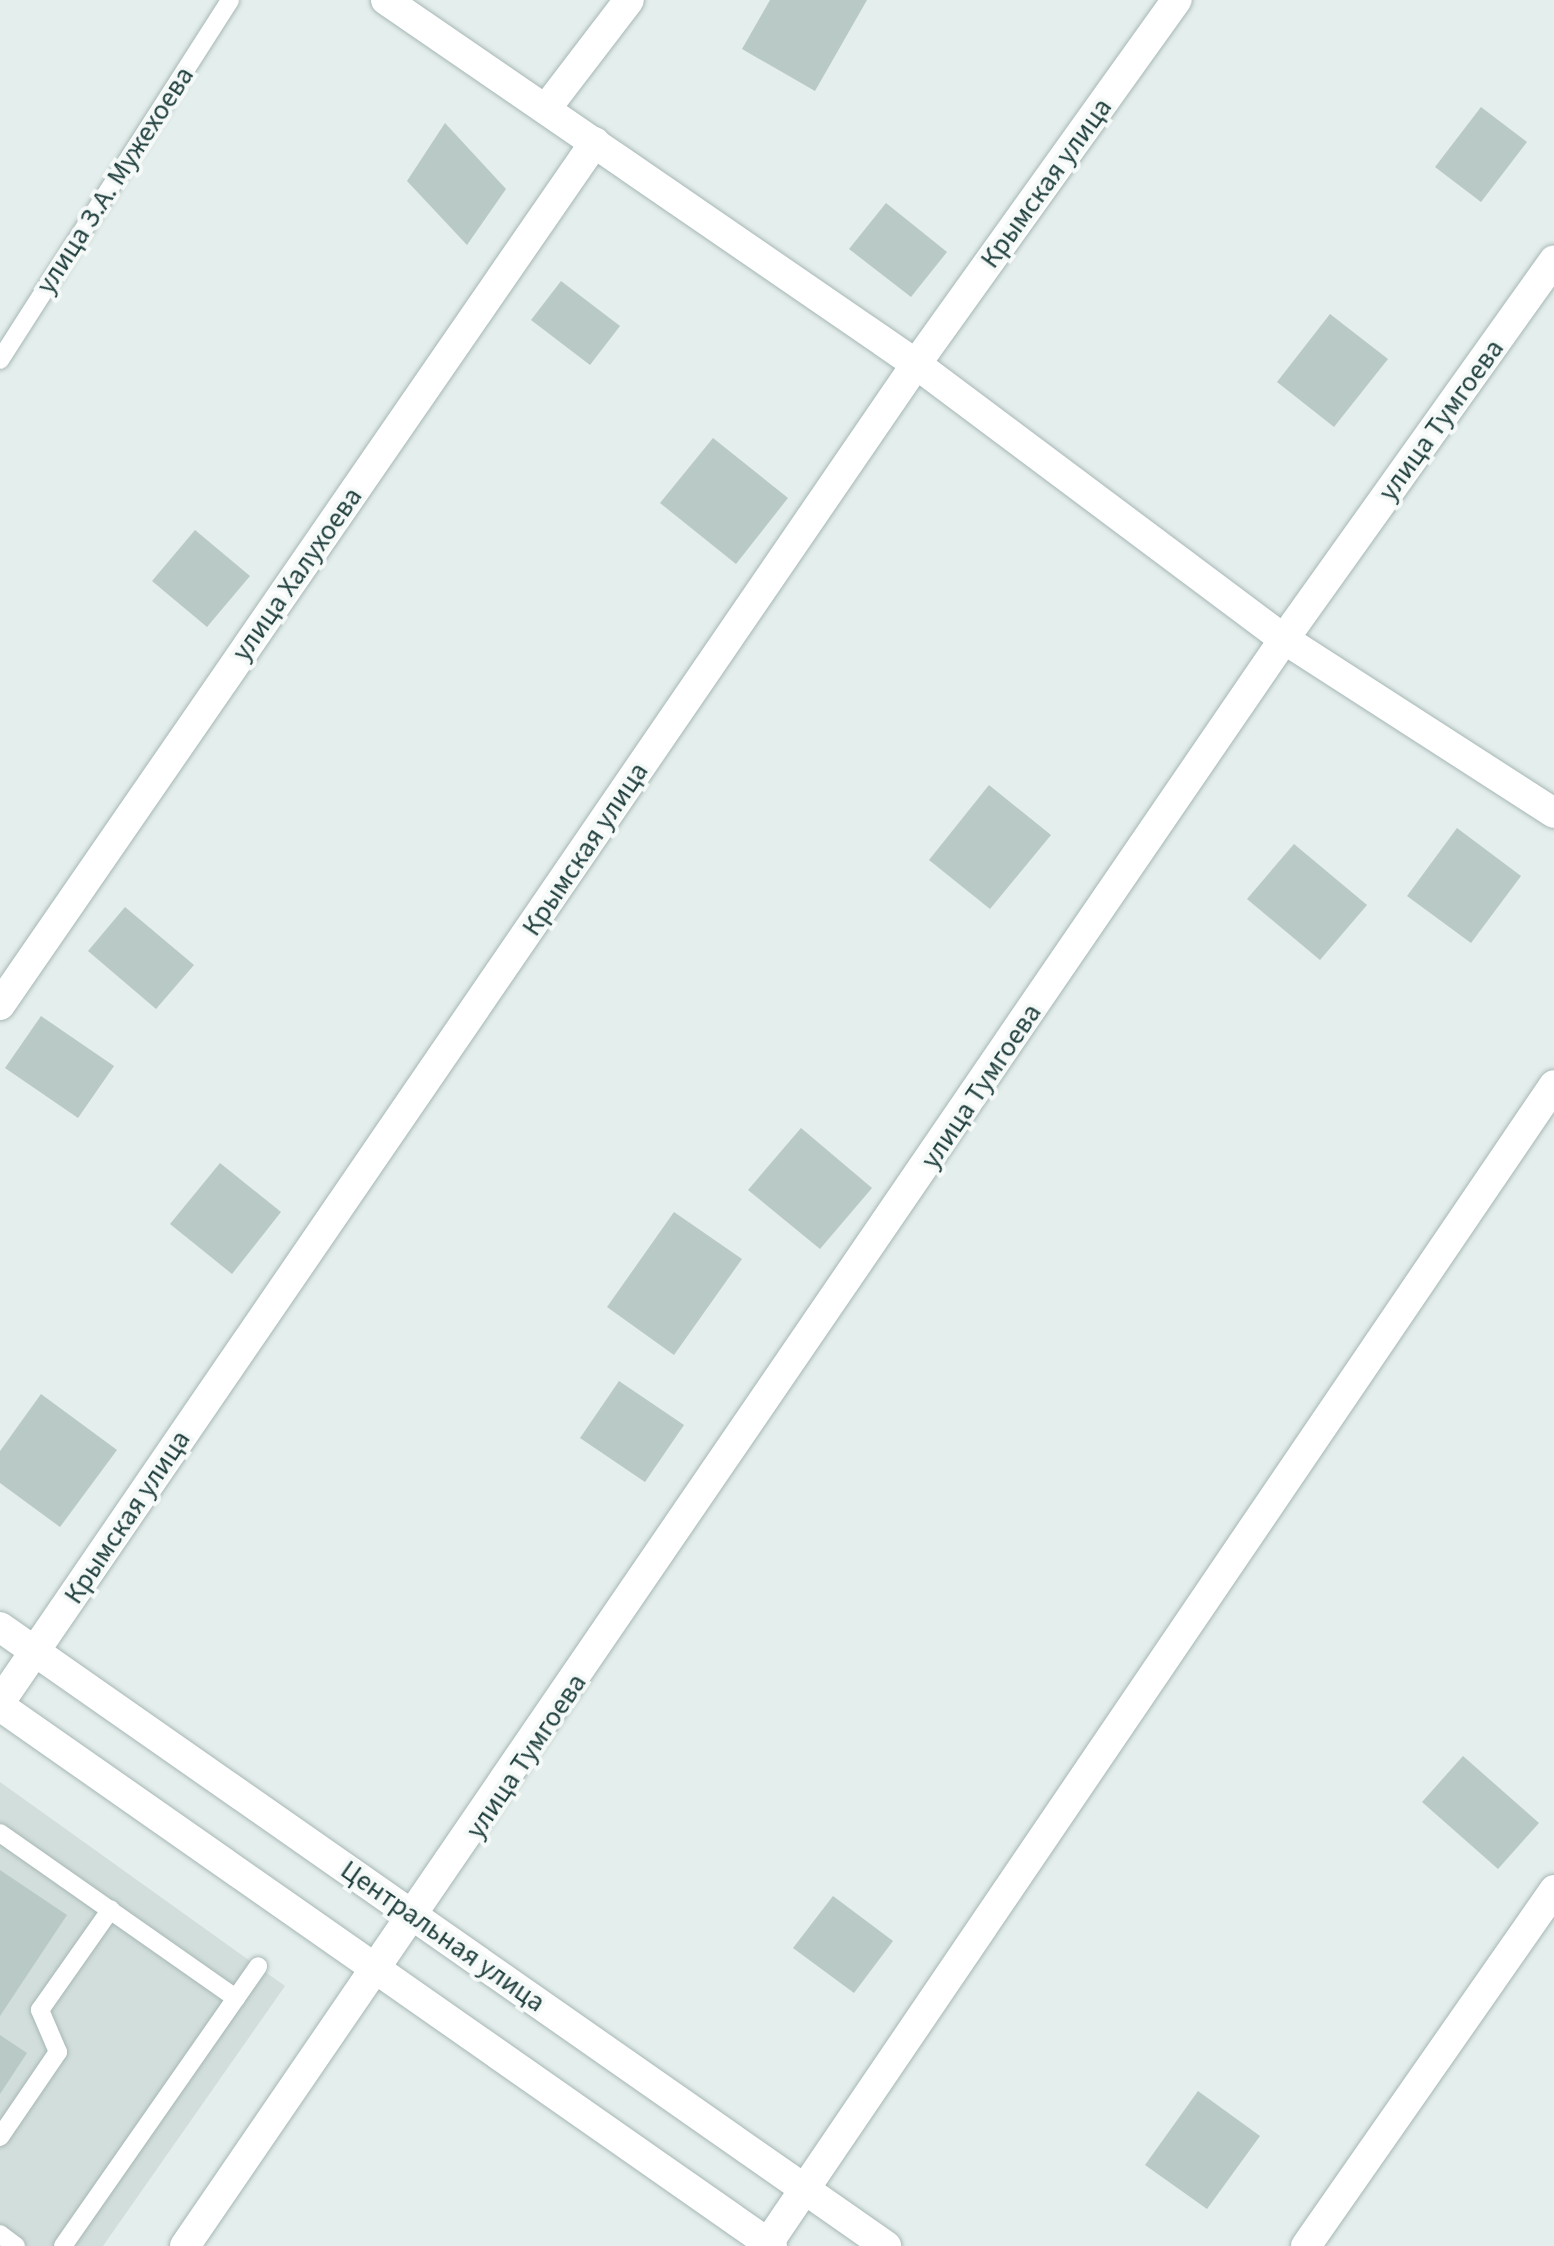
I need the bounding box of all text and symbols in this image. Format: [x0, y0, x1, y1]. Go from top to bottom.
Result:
street label: улица З.А. Мужехоева [29, 60, 201, 300]
street label: Крымская улица [973, 91, 1119, 275]
street label: улица Тумгоева [1371, 333, 1511, 507]
street label: улица Халухоева [225, 481, 369, 667]
street label: Крымская улица [515, 756, 655, 942]
street label: улица Тумгоева [914, 997, 1048, 1175]
street label: Крымская улица [57, 1424, 197, 1610]
street label: улица Тумгоева [459, 1667, 593, 1845]
street label: Центральная улица [334, 1853, 552, 2019]

